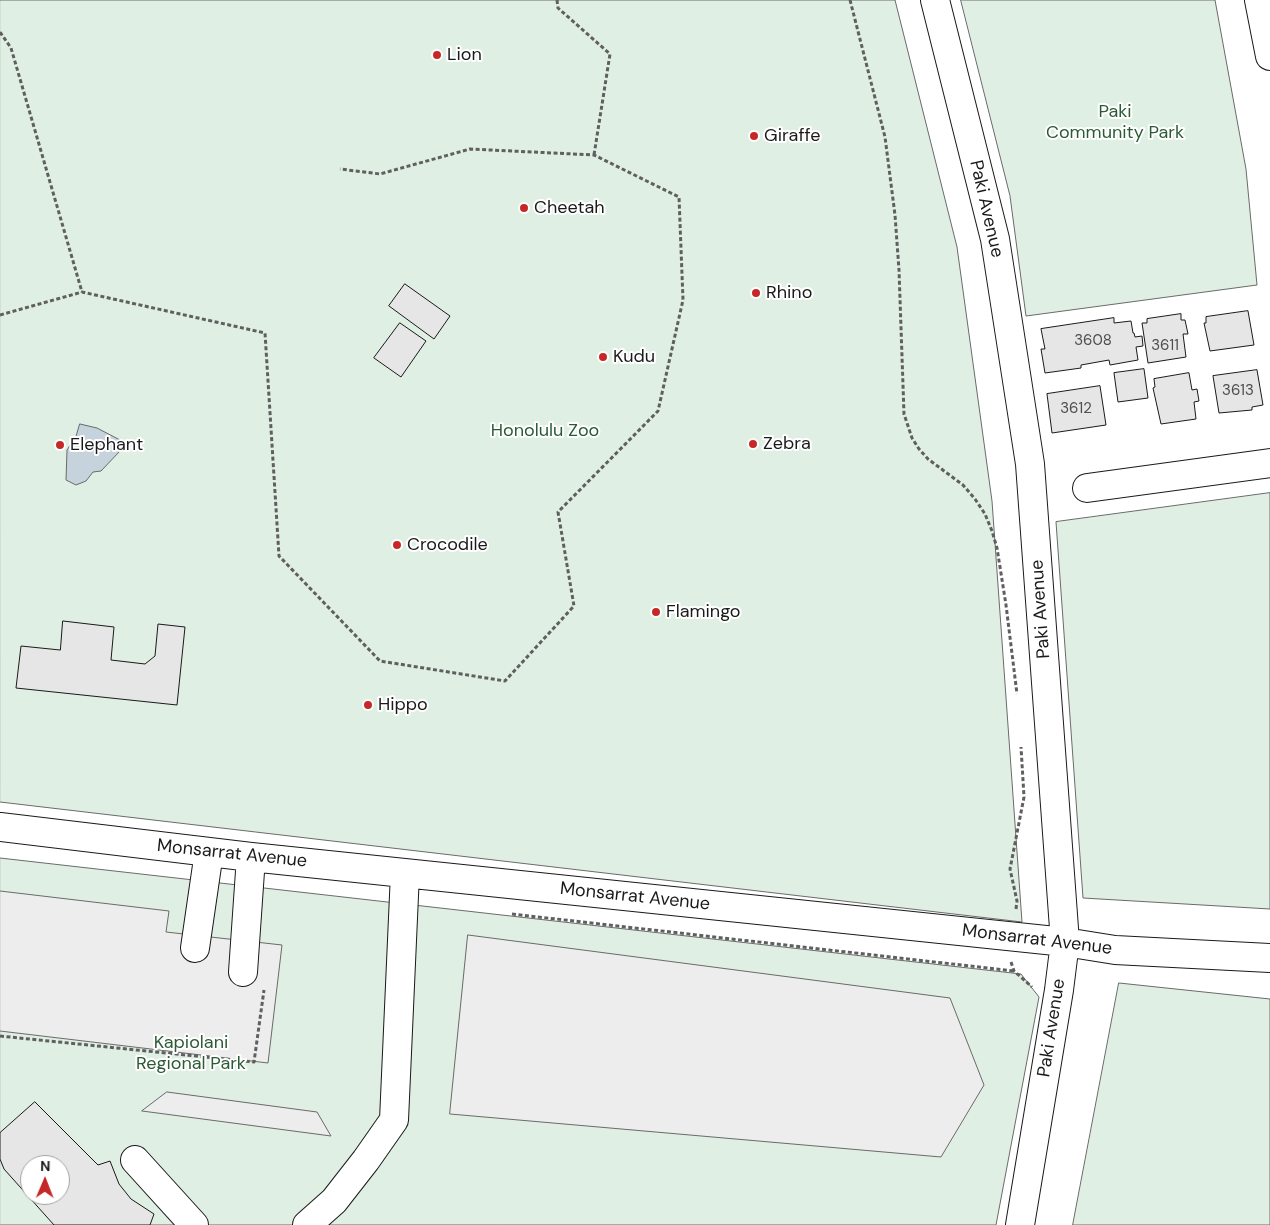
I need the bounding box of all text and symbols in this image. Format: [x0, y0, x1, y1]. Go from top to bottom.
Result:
place label: Lion [447, 44, 482, 66]
marker: Lion [431, 49, 443, 61]
park label: Paki Community Park [1046, 101, 1184, 144]
place label: Giraffe [764, 125, 821, 147]
marker: Giraffe [748, 130, 760, 142]
street label: Paki Avenue [964, 158, 1008, 260]
place label: Cheetah [534, 197, 605, 219]
marker: Cheetah [518, 202, 530, 214]
place label: Rhino [766, 282, 812, 304]
marker: Rhino [750, 287, 762, 299]
house number: 3608 [1074, 332, 1112, 350]
house number: 3611 [1151, 337, 1179, 355]
place label: Kudu [613, 346, 655, 368]
marker: Kudu [597, 351, 609, 363]
house number: 3613 [1222, 382, 1254, 400]
house number: 3612 [1060, 400, 1092, 418]
park label: Honolulu Zoo [491, 420, 599, 442]
place label: Zebra [763, 433, 811, 455]
place label: Elephant [70, 434, 143, 456]
marker: Zebra [747, 438, 759, 450]
marker: Elephant [54, 439, 66, 451]
place label: Crocodile [407, 534, 488, 556]
marker: Crocodile [391, 539, 403, 551]
street label: Paki Avenue [1027, 559, 1055, 659]
place label: Flamingo [666, 601, 740, 623]
marker: Flamingo [650, 606, 662, 618]
place label: Hippo [378, 694, 428, 716]
marker: Hippo [362, 699, 374, 711]
street label: Monsarrat Avenue [156, 835, 308, 873]
street label: Monsarrat Avenue [559, 878, 711, 916]
street label: Monsarrat Avenue [961, 920, 1113, 960]
street label: Paki Avenue [1034, 977, 1070, 1079]
park label: Kapiolani Regional Park [136, 1032, 246, 1074]
north arrow [20, 1155, 70, 1205]
text: N [40, 1157, 51, 1175]

